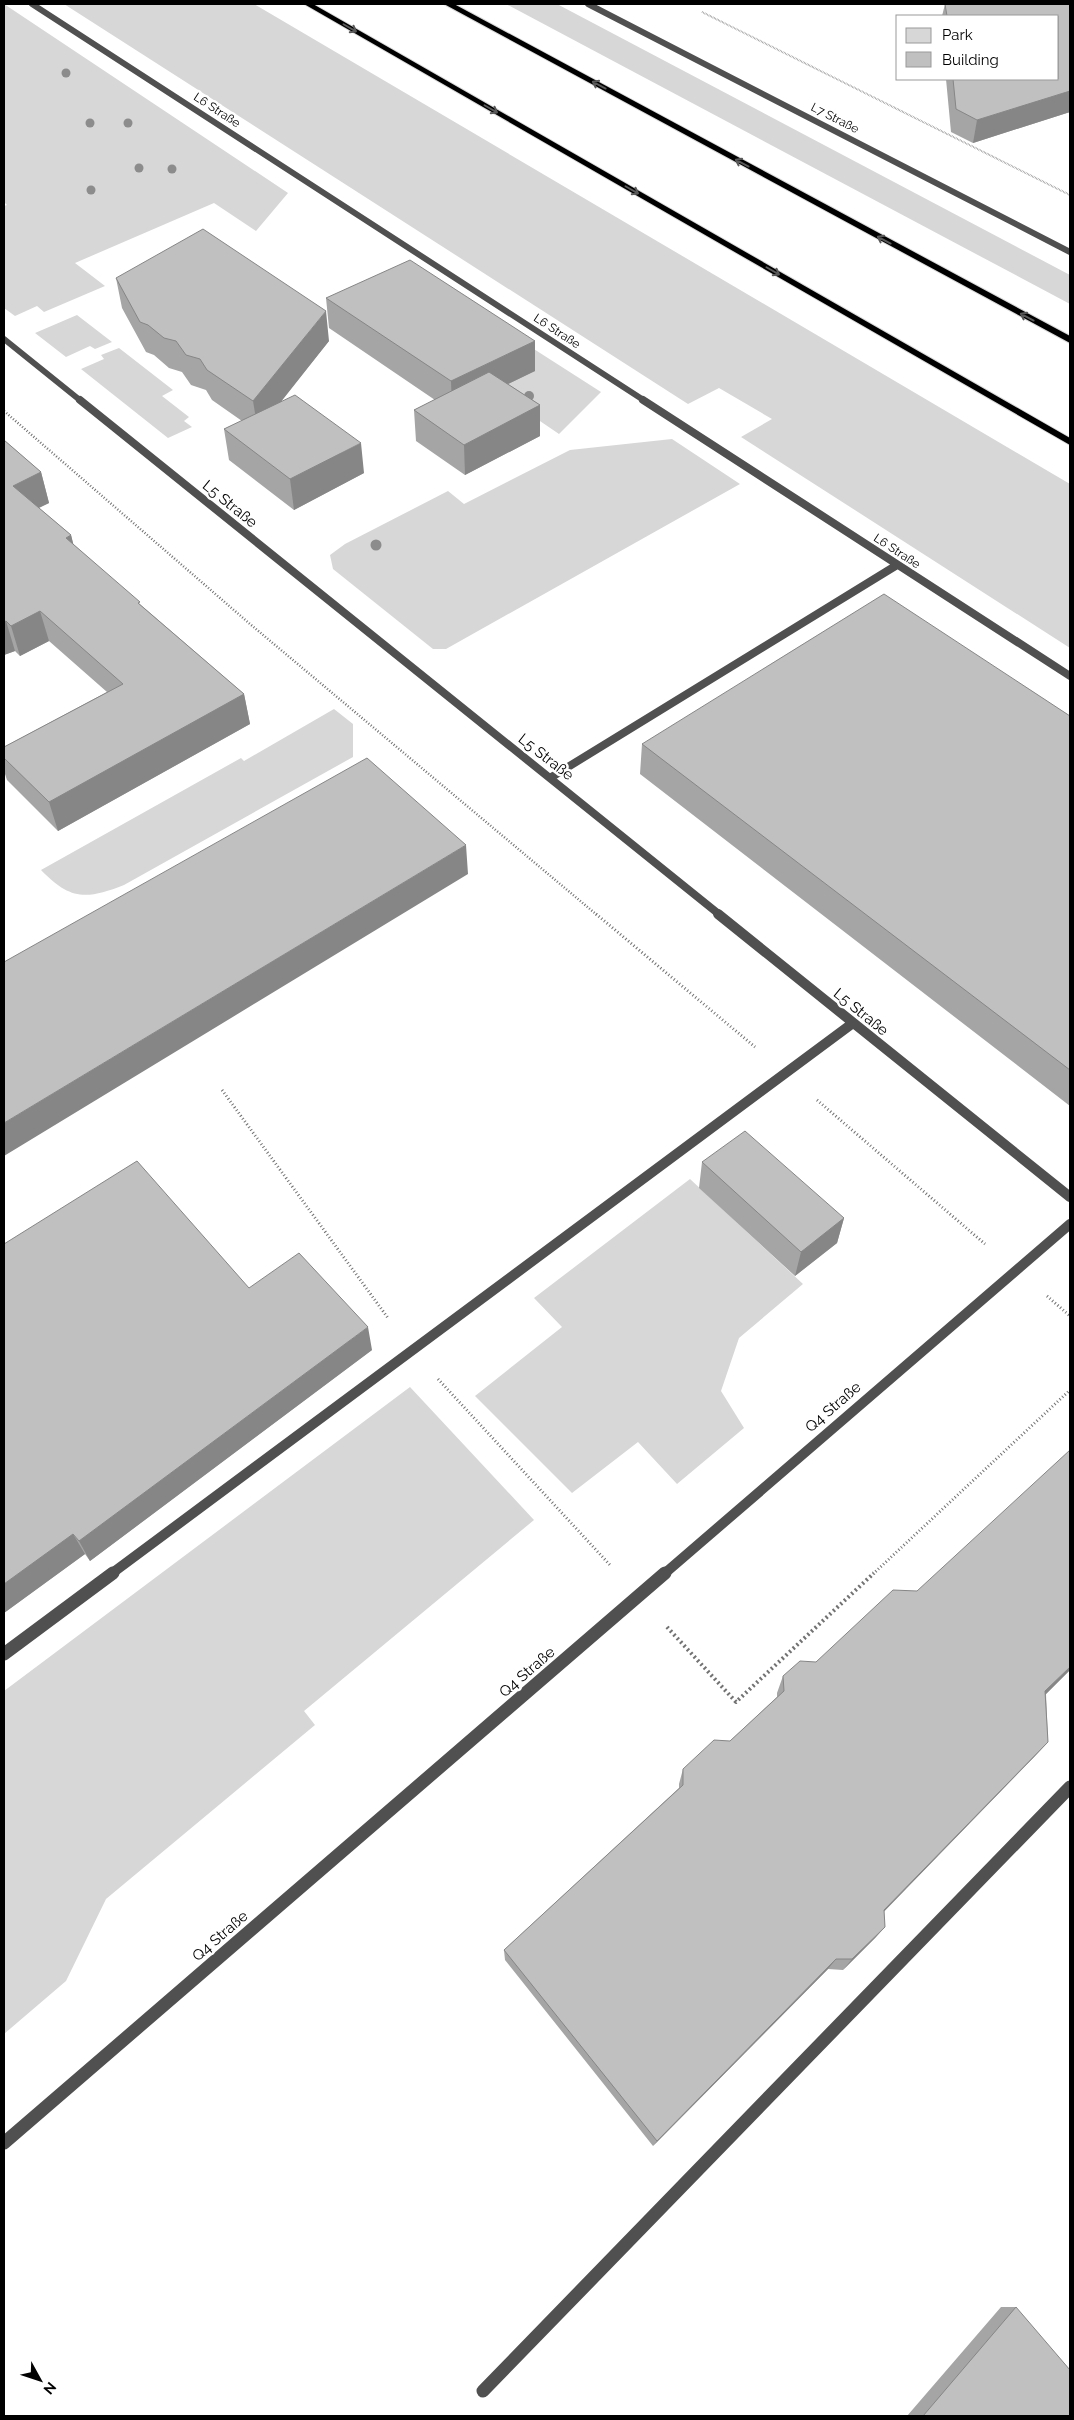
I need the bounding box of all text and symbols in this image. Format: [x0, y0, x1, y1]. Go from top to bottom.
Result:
legend [896, 15, 1059, 80]
one-way arrow [343, 23, 358, 33]
text: Park [942, 26, 973, 44]
text: Building [942, 51, 999, 69]
one-way arrow [591, 80, 606, 90]
street label: L6 Straße [191, 90, 243, 130]
street label: L7 Straße [809, 100, 861, 136]
one-way arrow [484, 104, 499, 114]
one-way arrow [735, 157, 749, 167]
one-way arrow [624, 186, 639, 195]
one-way arrow [877, 235, 892, 245]
one-way arrow [765, 267, 780, 276]
street label: L6 Straße [531, 311, 583, 351]
one-way arrow [1020, 312, 1035, 322]
street label: L5 Straße [199, 476, 261, 532]
street label: L6 Straße [871, 531, 923, 571]
street label: L5 Straße [515, 730, 577, 784]
street label: L5 Straße [830, 984, 892, 1040]
street label: Q4 Straße [802, 1378, 865, 1436]
street label: Q4 Straße [496, 1643, 559, 1701]
street label: Q4 Straße [189, 1907, 252, 1965]
north arrow [15, 2355, 65, 2405]
text: N [40, 2379, 60, 2398]

